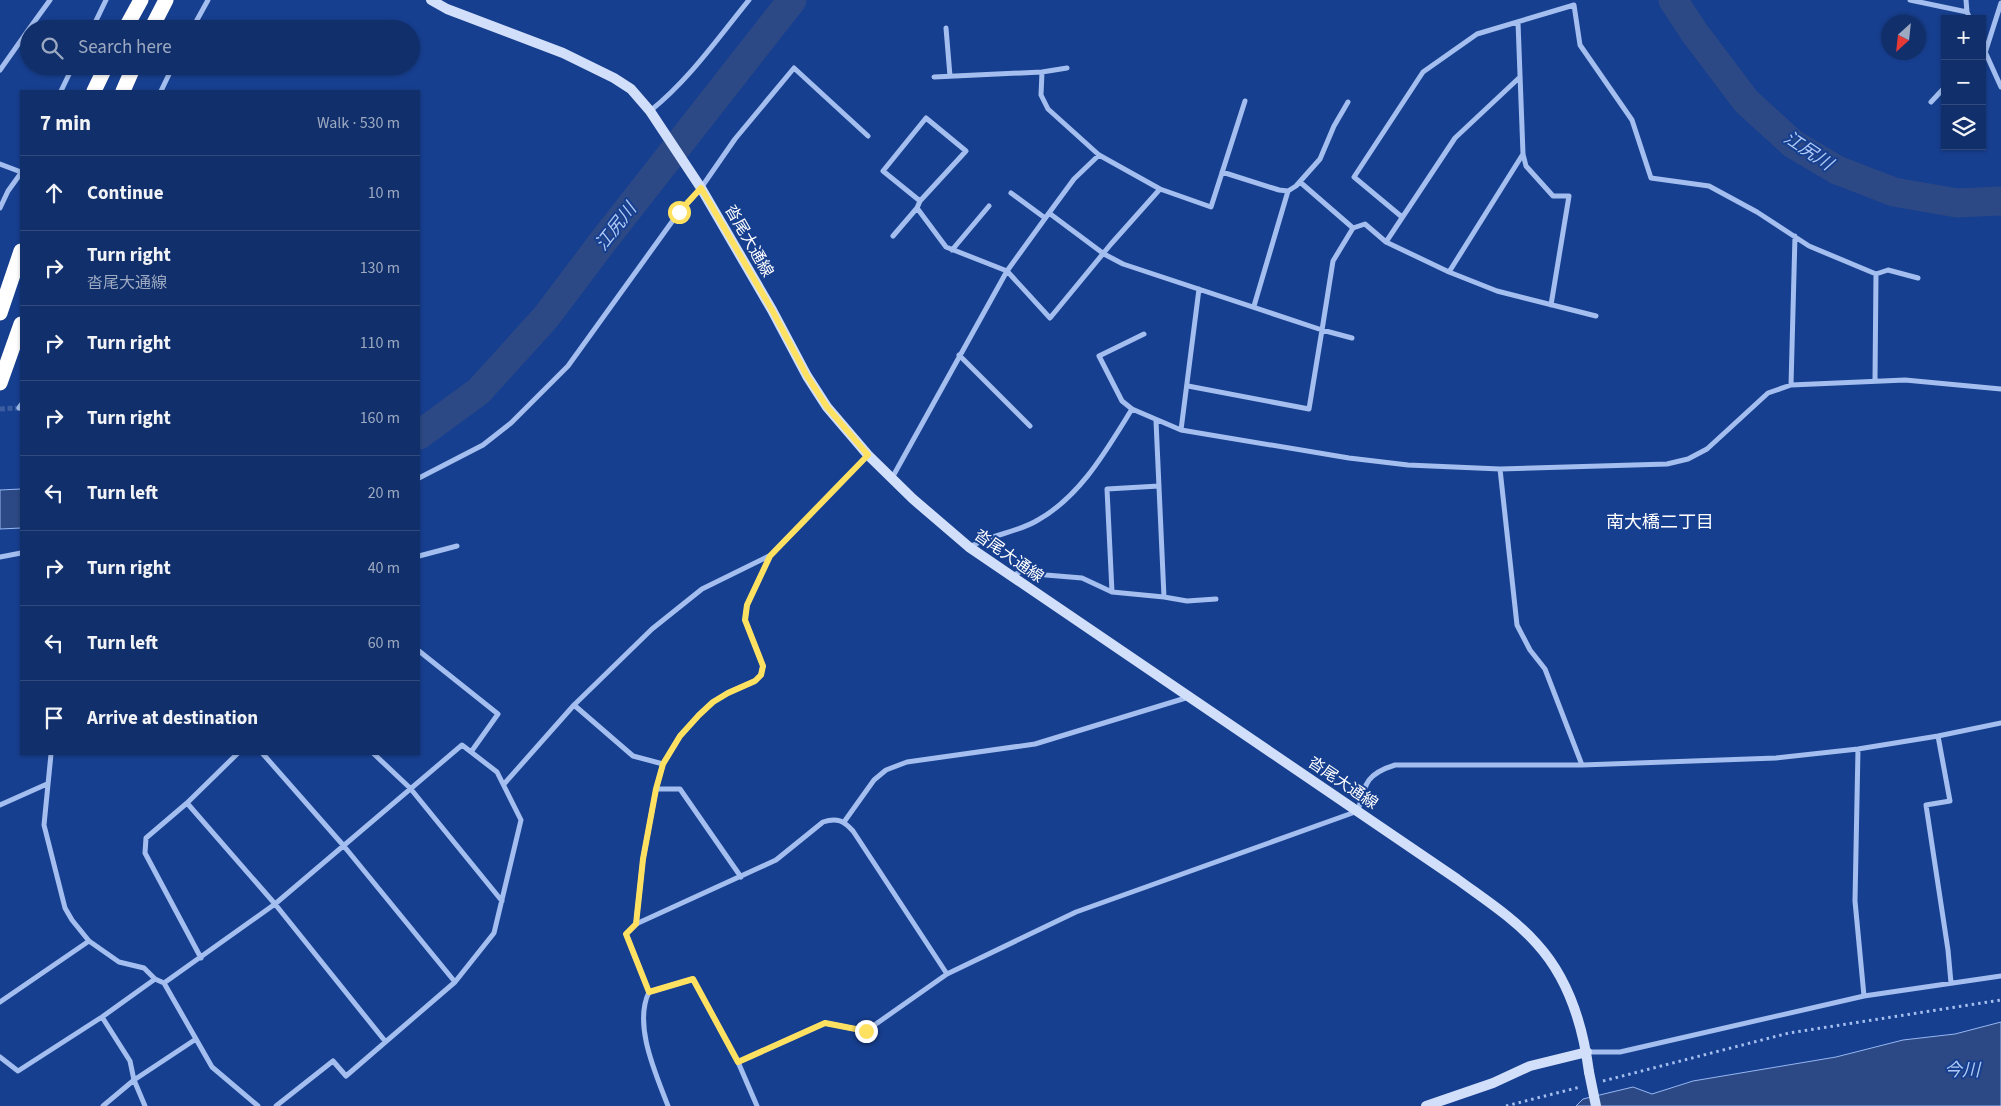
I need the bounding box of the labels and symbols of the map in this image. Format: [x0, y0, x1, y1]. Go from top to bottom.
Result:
north arrow [1881, 15, 1926, 60]
water label: 江尻川 [1779, 126, 1839, 178]
water label: 江尻川 [590, 196, 644, 256]
route start [668, 201, 691, 224]
street label: 沓尾大通線 [719, 201, 779, 281]
district label: 南大橋二丁目 [1606, 510, 1714, 535]
street label: 沓尾大通線 [970, 524, 1048, 588]
street label: 沓尾大通線 [1304, 752, 1382, 814]
route end [855, 1020, 878, 1043]
water label: 今川 [1944, 1058, 1982, 1083]

